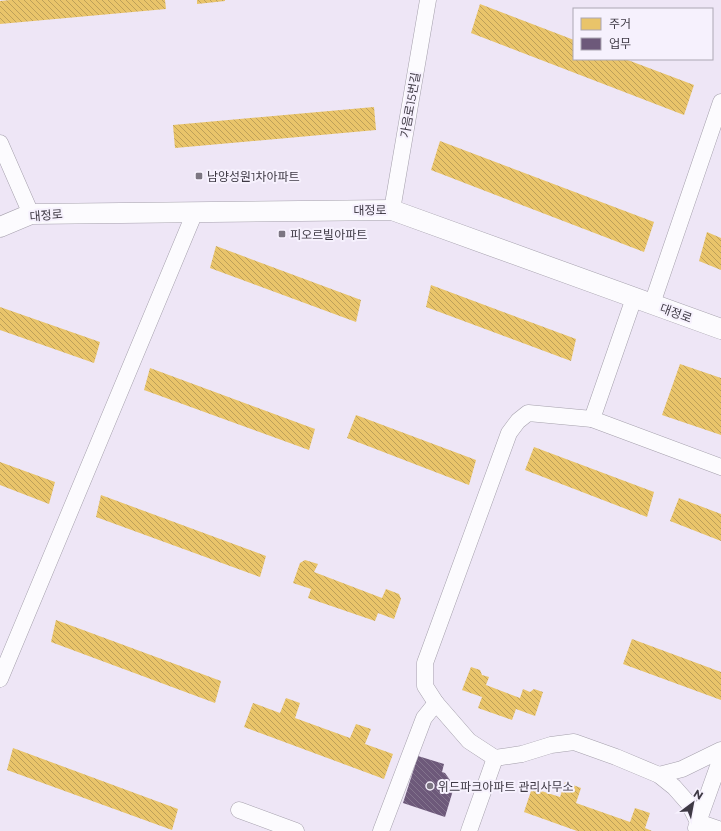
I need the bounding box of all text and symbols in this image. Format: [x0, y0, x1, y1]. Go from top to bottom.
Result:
legend [573, 8, 713, 60]
text: 주거 [609, 16, 631, 31]
text: 업무 [609, 36, 631, 51]
street label: 가음로15번길 [397, 71, 423, 139]
place label: 남양성원1차아파트 [207, 169, 300, 184]
marker: 남양성원1차아파트 [194, 171, 204, 181]
street label: 대정로 [353, 202, 387, 218]
street label: 대정로 [29, 206, 63, 224]
place label: 피오르빌아파트 [290, 227, 367, 242]
marker: 피오르빌아파트 [277, 229, 287, 239]
street label: 대정로 [658, 300, 694, 326]
place label: 위드파크아파트 관리사무소 [438, 779, 574, 794]
marker: 위드파크아파트 관리사무소 [425, 781, 435, 791]
north arrow [673, 783, 713, 823]
text: N [691, 786, 706, 803]

